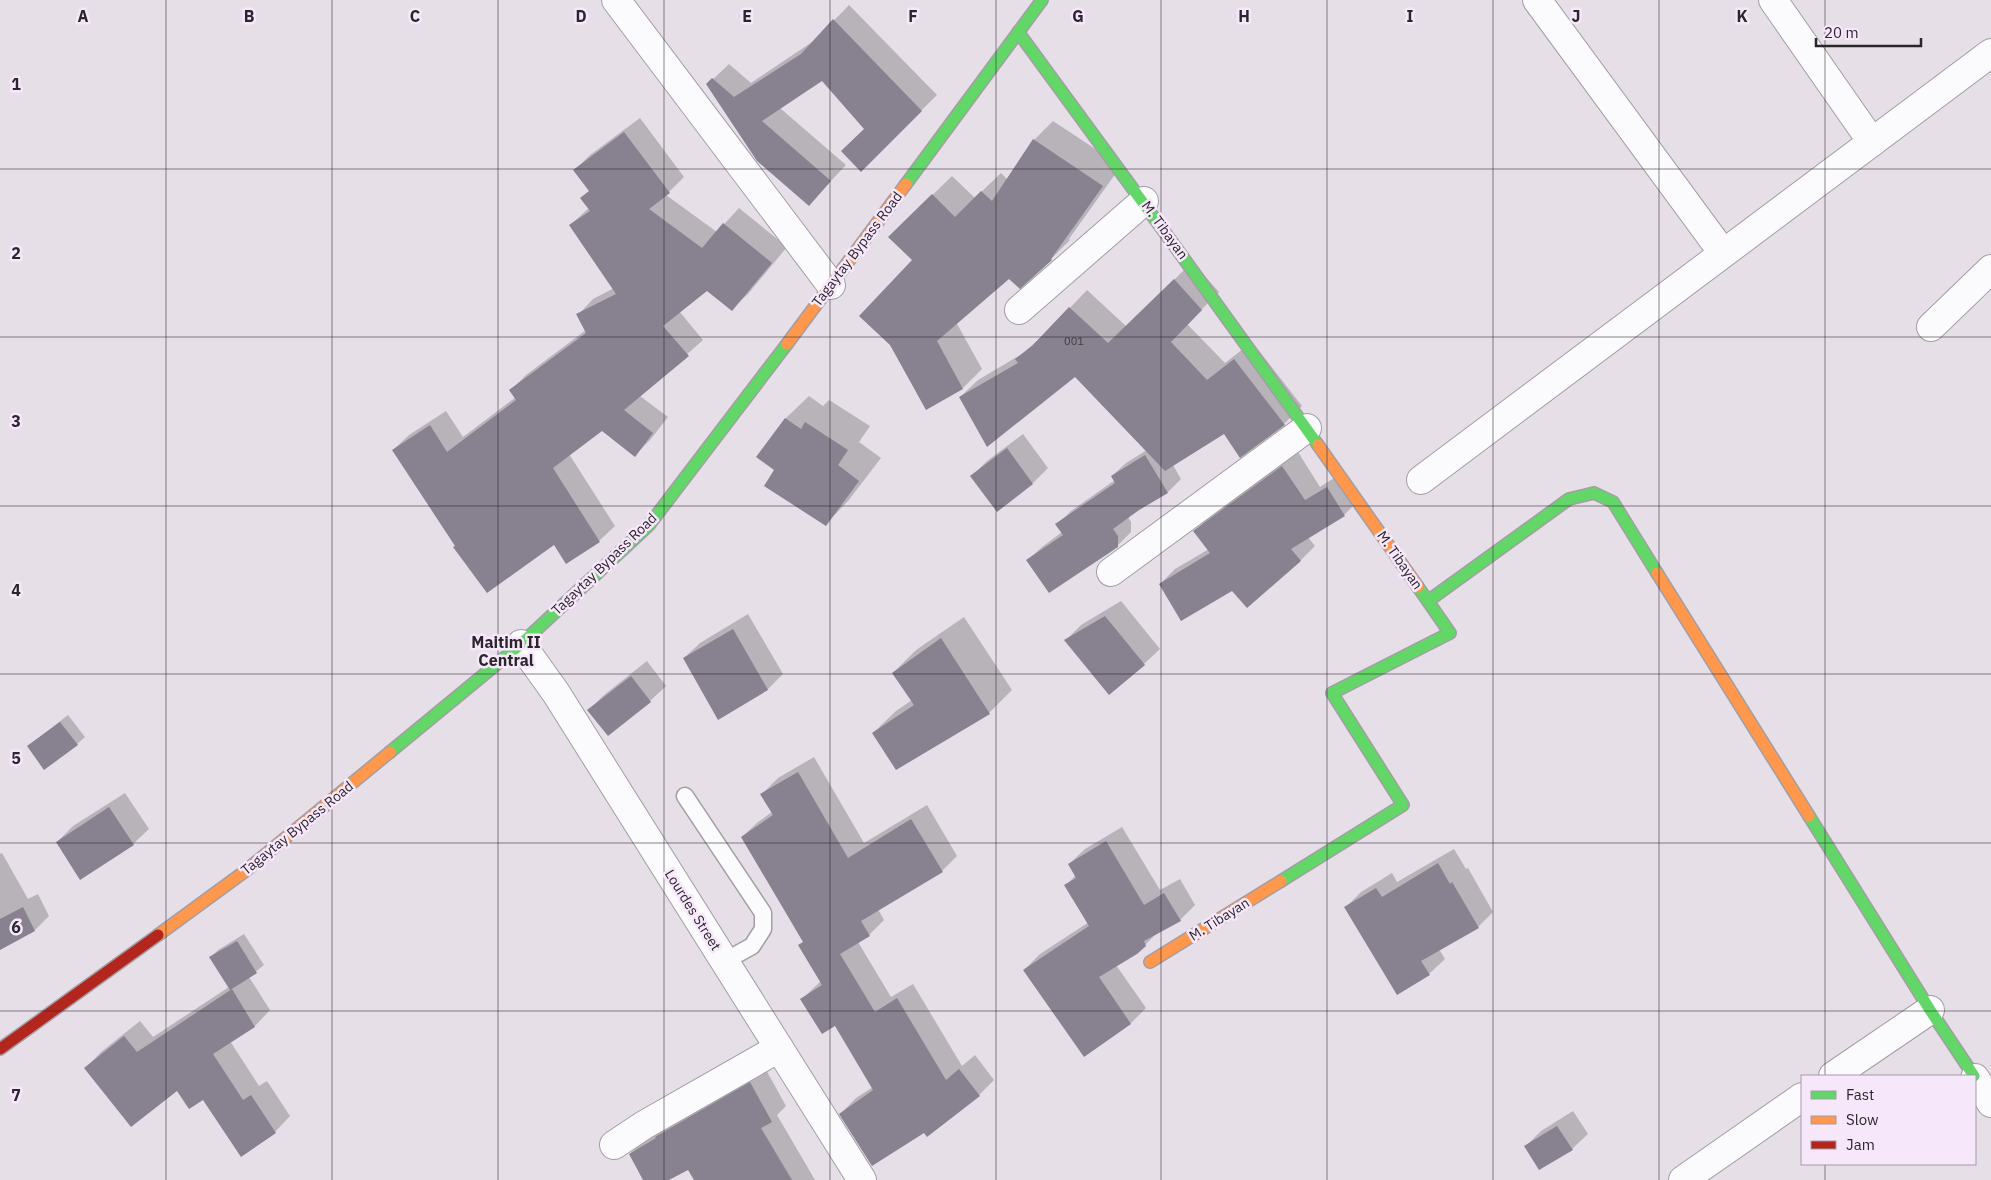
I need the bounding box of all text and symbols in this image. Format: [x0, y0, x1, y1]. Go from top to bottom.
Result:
text: A [78, 6, 89, 26]
text: B [244, 6, 255, 26]
text: C [410, 6, 420, 26]
text: D [575, 6, 587, 26]
text: E [742, 6, 752, 26]
text: F [908, 6, 918, 26]
text: G [1072, 6, 1084, 26]
text: H [1238, 6, 1250, 26]
text: I [1407, 6, 1414, 26]
text: J [1572, 6, 1580, 26]
text: K [1736, 6, 1748, 26]
scale bar [1816, 15, 1921, 47]
text: 20 m [1824, 23, 1859, 42]
text: 1 [11, 74, 21, 94]
street label: Tagaytay Bypass Road [808, 188, 906, 310]
street label: M. Tibayan [1138, 197, 1192, 263]
text: 2 [11, 243, 21, 263]
house number: 001 [1064, 334, 1084, 348]
text: 3 [11, 411, 21, 431]
street label: Tagaytay Bypass Road [548, 509, 660, 619]
street label: M. Tibayan [1373, 527, 1427, 593]
text: 4 [11, 580, 21, 600]
district label: Maitim II Central [471, 632, 541, 670]
text: 5 [11, 748, 21, 768]
street label: Tagaytay Bypass Road [237, 777, 357, 879]
street label: Lourdes Street [661, 866, 725, 954]
street label: M. Tibayan [1186, 893, 1252, 945]
text: 6 [11, 917, 21, 937]
legend [1801, 1075, 1976, 1165]
text: 7 [11, 1085, 21, 1105]
text: Fast [1846, 1085, 1874, 1104]
text: Slow [1846, 1110, 1879, 1129]
text: Jam [1846, 1135, 1875, 1154]

